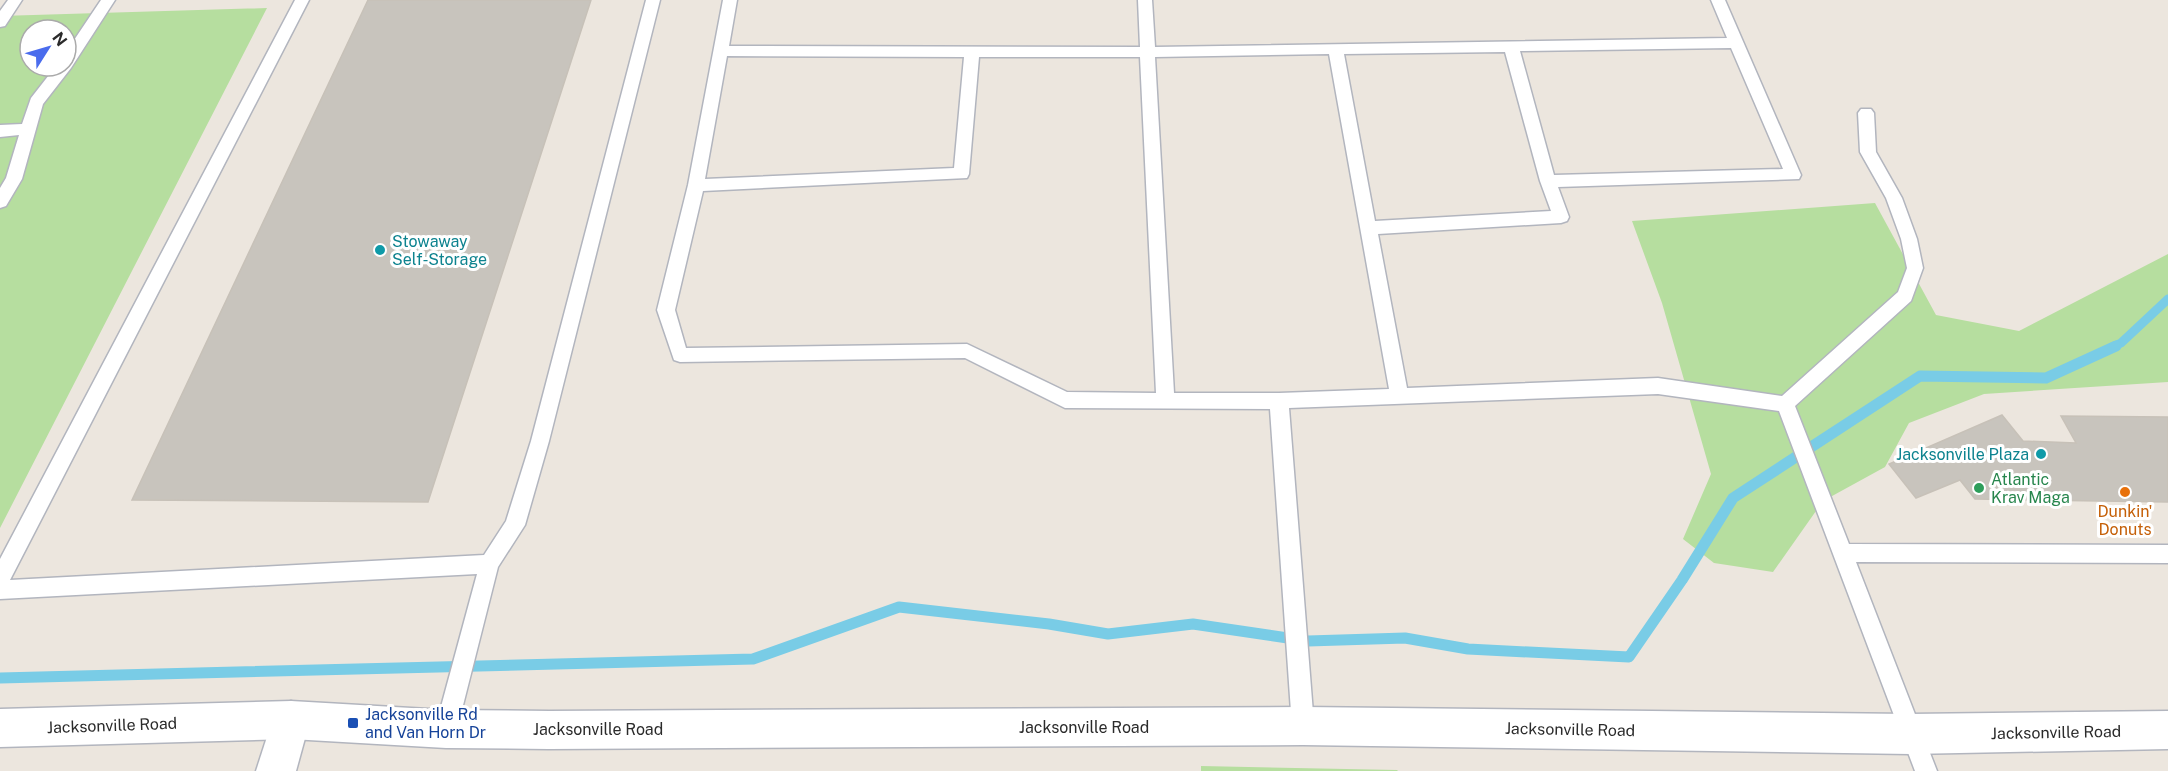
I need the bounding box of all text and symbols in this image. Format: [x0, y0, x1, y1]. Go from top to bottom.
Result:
north arrow [18, 18, 78, 78]
text: N [48, 29, 71, 50]
place label: Stowaway Self-Storage [392, 232, 487, 269]
marker: Stowaway Self-Storage [373, 243, 387, 257]
place label: Jacksonville Plaza [1896, 445, 2029, 464]
marker: Jacksonville Plaza [2034, 447, 2048, 461]
place label: Atlantic Krav Maga [1991, 470, 2070, 507]
marker: Atlantic Krav Maga [1972, 481, 1986, 495]
marker: Dunkin' Donuts [2118, 485, 2132, 499]
place label: Dunkin' Donuts [2097, 502, 2153, 539]
place label: Jacksonville Rd and Van Horn Dr [365, 705, 486, 742]
street label: Jacksonville Road [46, 714, 178, 737]
marker: Jacksonville Rd and Van Horn Dr [346, 716, 360, 730]
street label: Jacksonville Road [1019, 718, 1149, 737]
street label: Jacksonville Road [1505, 719, 1635, 740]
street label: Jacksonville Road [533, 720, 663, 739]
street label: Jacksonville Road [1991, 722, 2121, 743]

